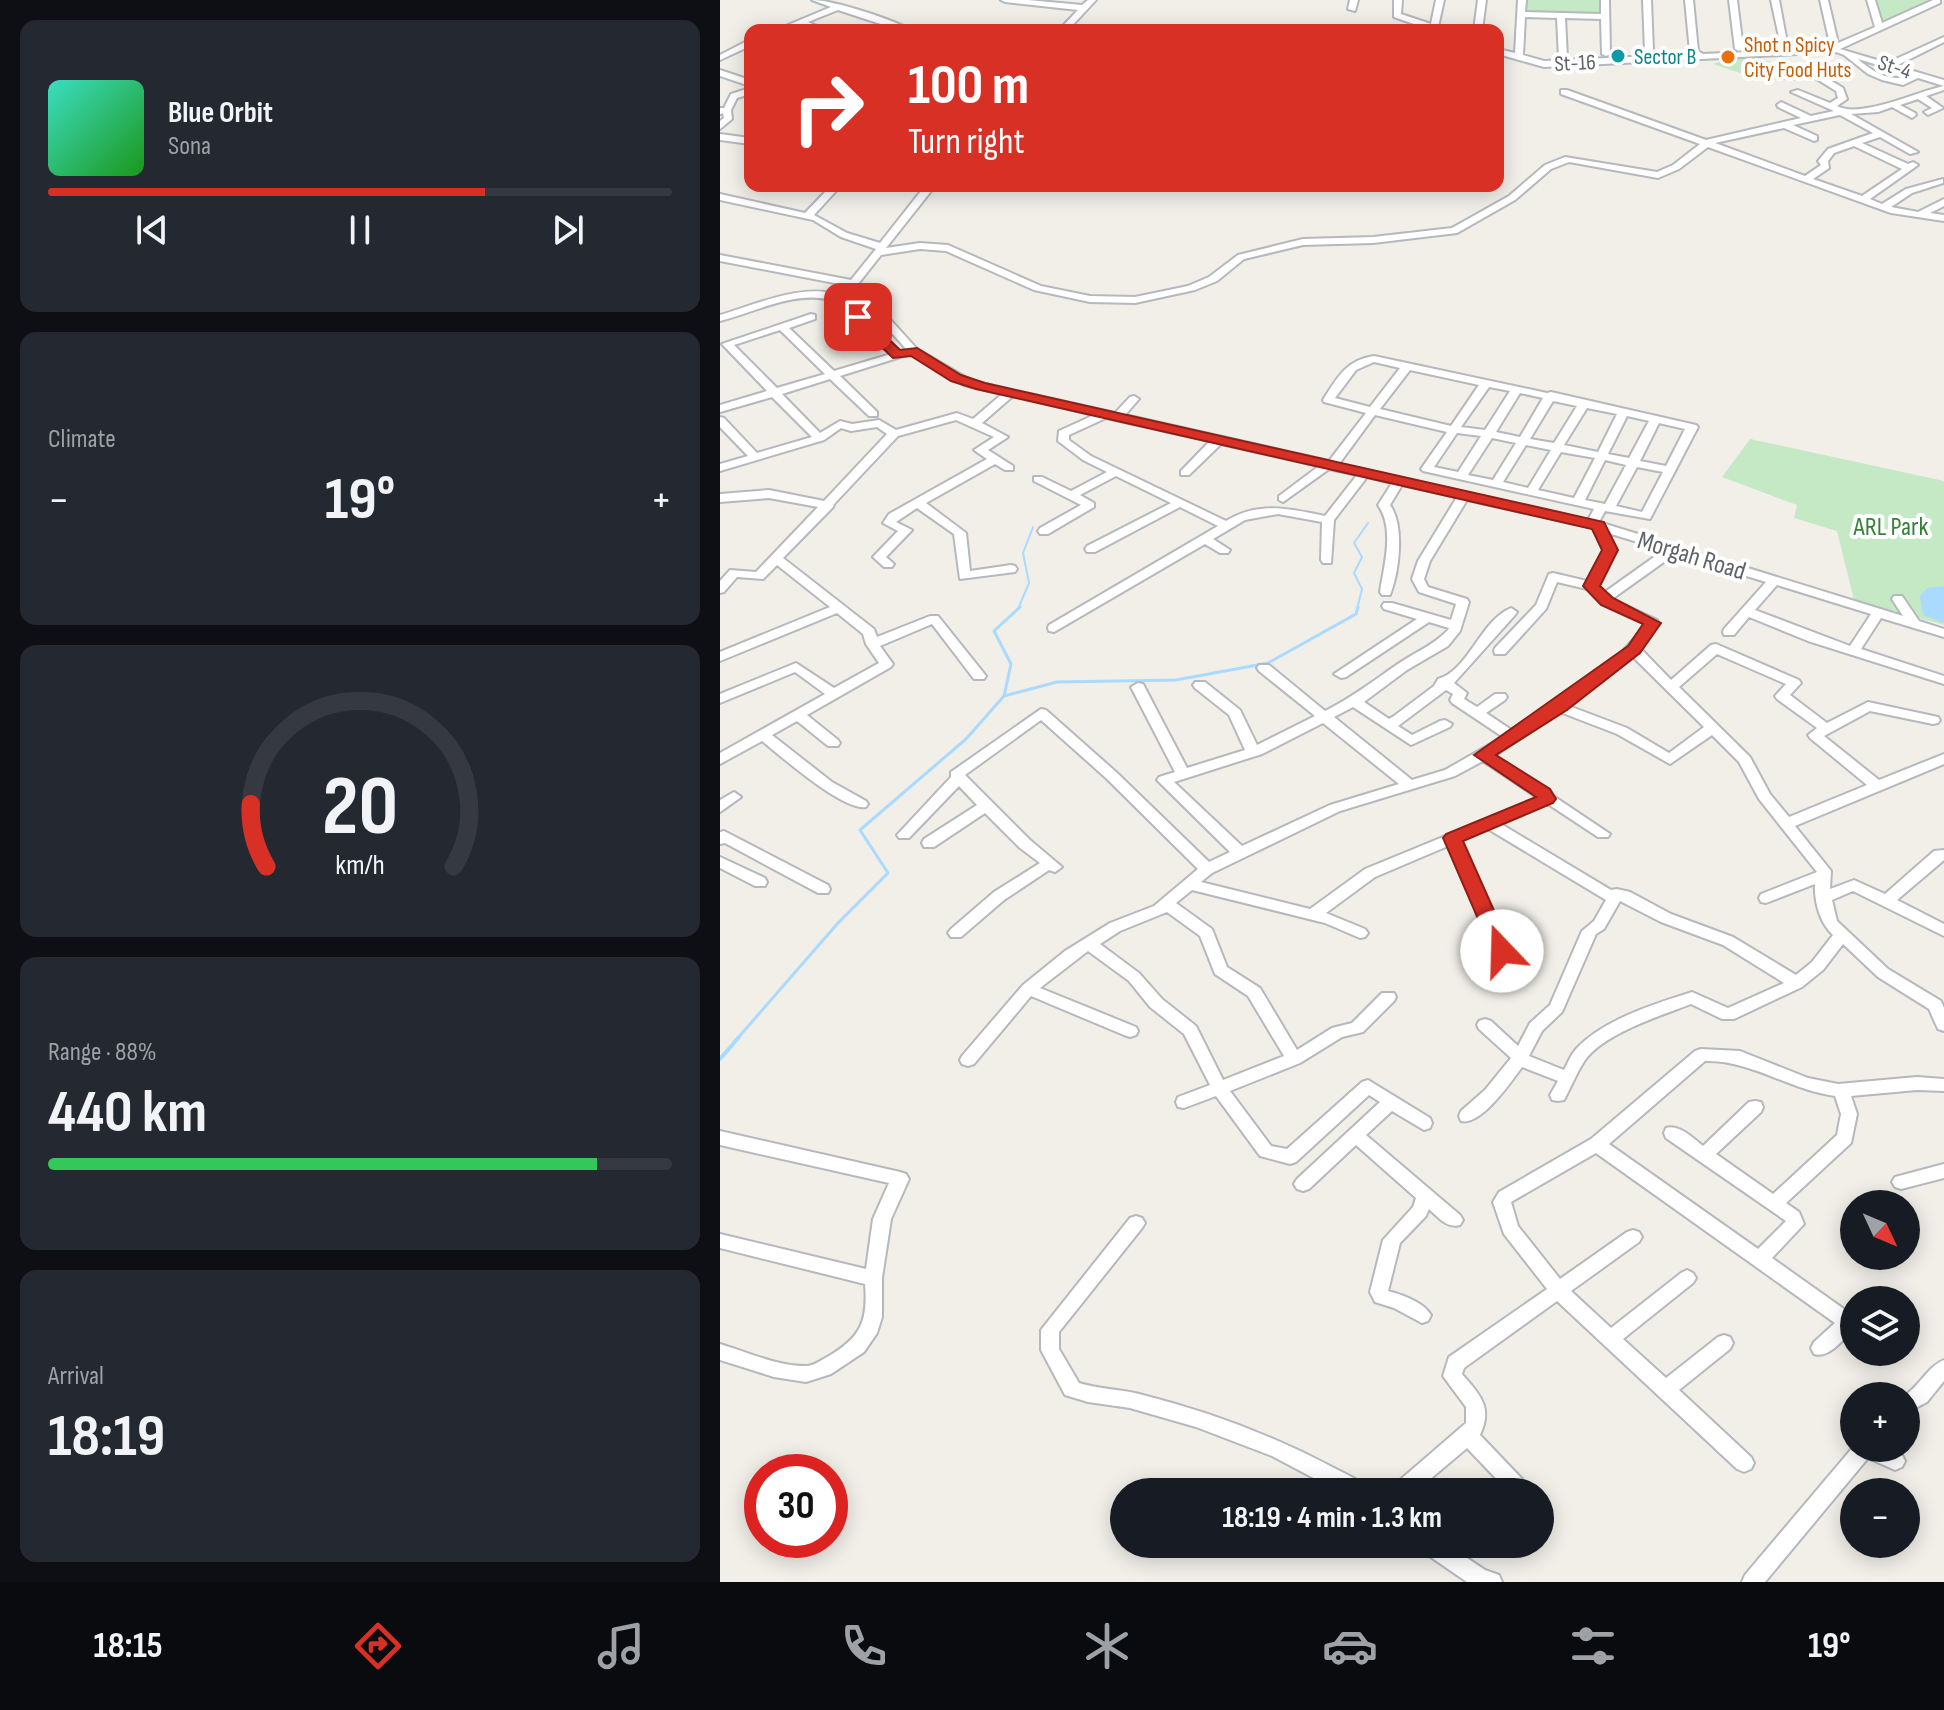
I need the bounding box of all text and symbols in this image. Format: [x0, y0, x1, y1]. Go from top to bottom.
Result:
place label: Shot n Spicy City Food Huts [1744, 32, 1851, 84]
place label: Sector B [1634, 44, 1696, 71]
marker: Sector B [1609, 47, 1627, 65]
marker: Shot n Spicy City Food Huts [1719, 48, 1737, 66]
street label: St-16 [1554, 49, 1597, 78]
street label: St-4 [1874, 49, 1915, 86]
text: 100 m [908, 53, 1029, 120]
icon: right [776, 56, 880, 160]
text: Blue Orbit [168, 95, 273, 131]
text: Turn right [908, 121, 1025, 164]
text: Sona [168, 131, 211, 162]
icon: previous [130, 208, 174, 252]
icon: pause [338, 208, 382, 252]
icon: next [546, 208, 590, 252]
pin [824, 283, 892, 351]
icon: arrive [836, 295, 880, 339]
text: Climate [48, 424, 116, 455]
text: 19° [325, 464, 395, 536]
text: − [48, 474, 70, 527]
text: + [650, 474, 672, 527]
park label: ARL Park [1853, 512, 1929, 543]
street label: Morgah Road [1634, 525, 1749, 588]
text: 20 [322, 758, 398, 858]
text: km/h [335, 848, 385, 883]
position arrow [1460, 909, 1544, 993]
text: Range · 88% [48, 1037, 157, 1068]
text: 440 km [48, 1077, 207, 1149]
north arrow [1840, 1190, 1920, 1270]
map controls [1840, 1190, 1920, 1558]
button: layers [1840, 1286, 1920, 1366]
text: Arrival [48, 1361, 104, 1392]
button: + [1840, 1382, 1920, 1462]
text: 18:19 [48, 1401, 165, 1473]
speed limit sign: 30 [744, 1454, 848, 1558]
button: − [1840, 1478, 1920, 1558]
text: 18:19 · 4 min · 1.3 km [1222, 1500, 1442, 1536]
icon: directions [350, 1618, 406, 1674]
icon: music [593, 1618, 649, 1674]
icon: phone [836, 1618, 892, 1674]
icon: climate [1079, 1618, 1135, 1674]
icon: car [1322, 1618, 1378, 1674]
icon: filters [1565, 1618, 1621, 1674]
text: 18:15 [94, 1625, 163, 1668]
text: 19° [1808, 1625, 1850, 1668]

